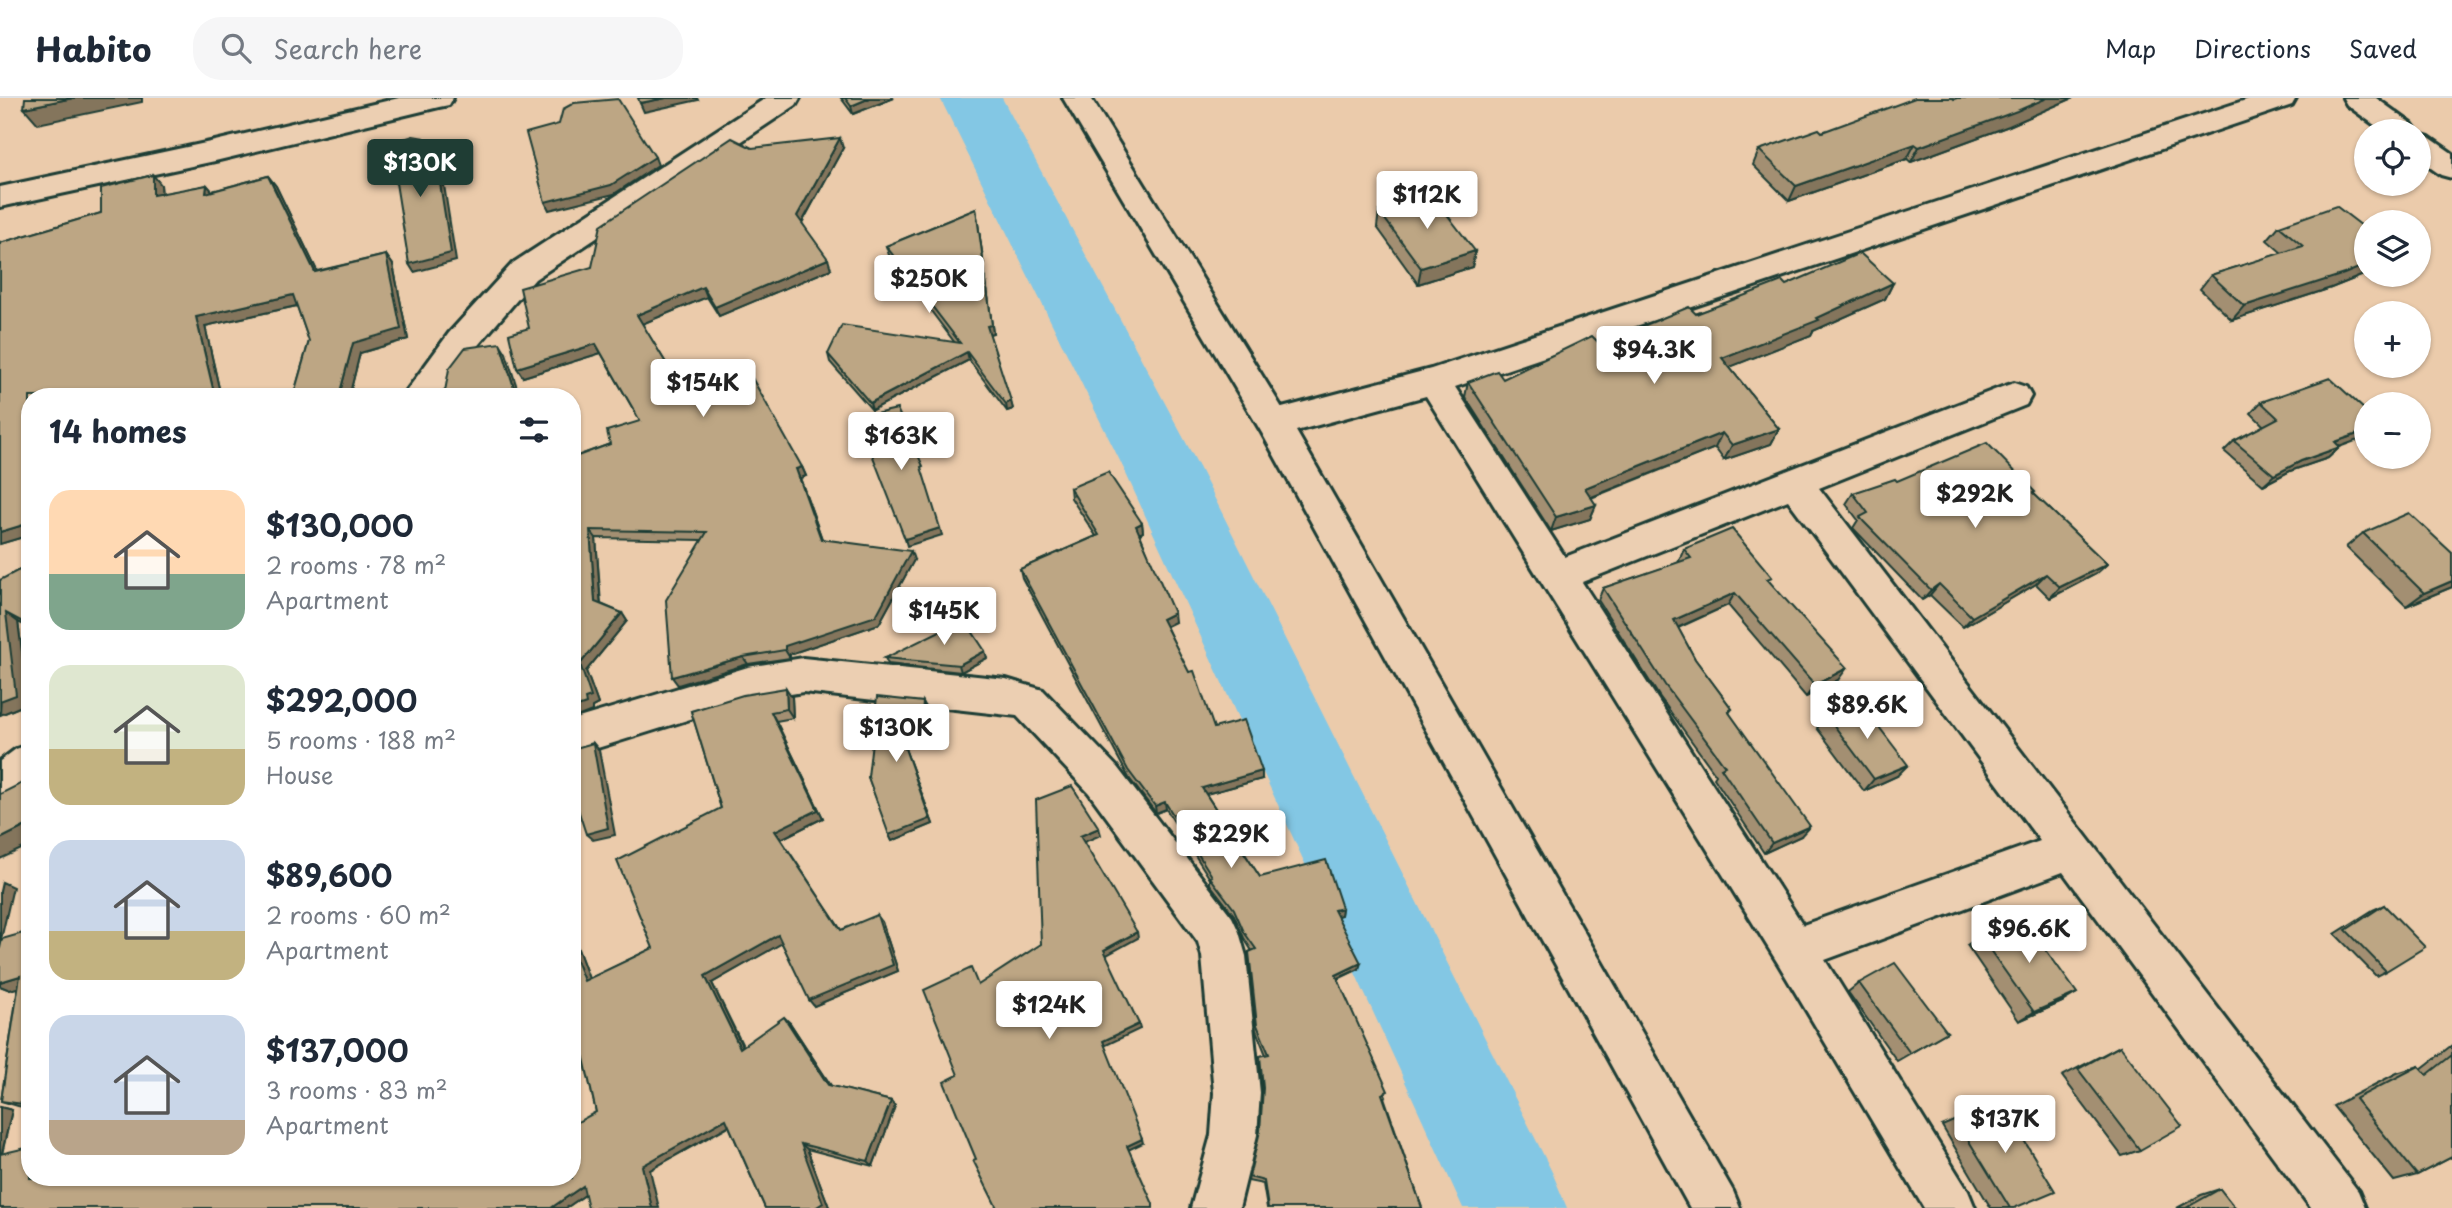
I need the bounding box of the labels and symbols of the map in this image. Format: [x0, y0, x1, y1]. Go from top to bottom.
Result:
pin: $130K [371, 140, 469, 199]
pin: $112K [1378, 172, 1476, 231]
pin: $250K [880, 256, 978, 315]
pin: $94.3K [1597, 327, 1711, 386]
pin: $154K [654, 360, 752, 419]
pin: $163K [852, 412, 950, 472]
pin: $292K [1926, 470, 2024, 530]
pin: $145K [895, 588, 993, 647]
pin: $89.6K [1810, 682, 1924, 741]
pin: $130K [847, 704, 945, 764]
pin: $229K [1182, 810, 1280, 870]
pin: $96.6K [1972, 906, 2086, 965]
pin: $124K [1000, 982, 1098, 1041]
pin: $137K [1956, 1096, 2054, 1155]

